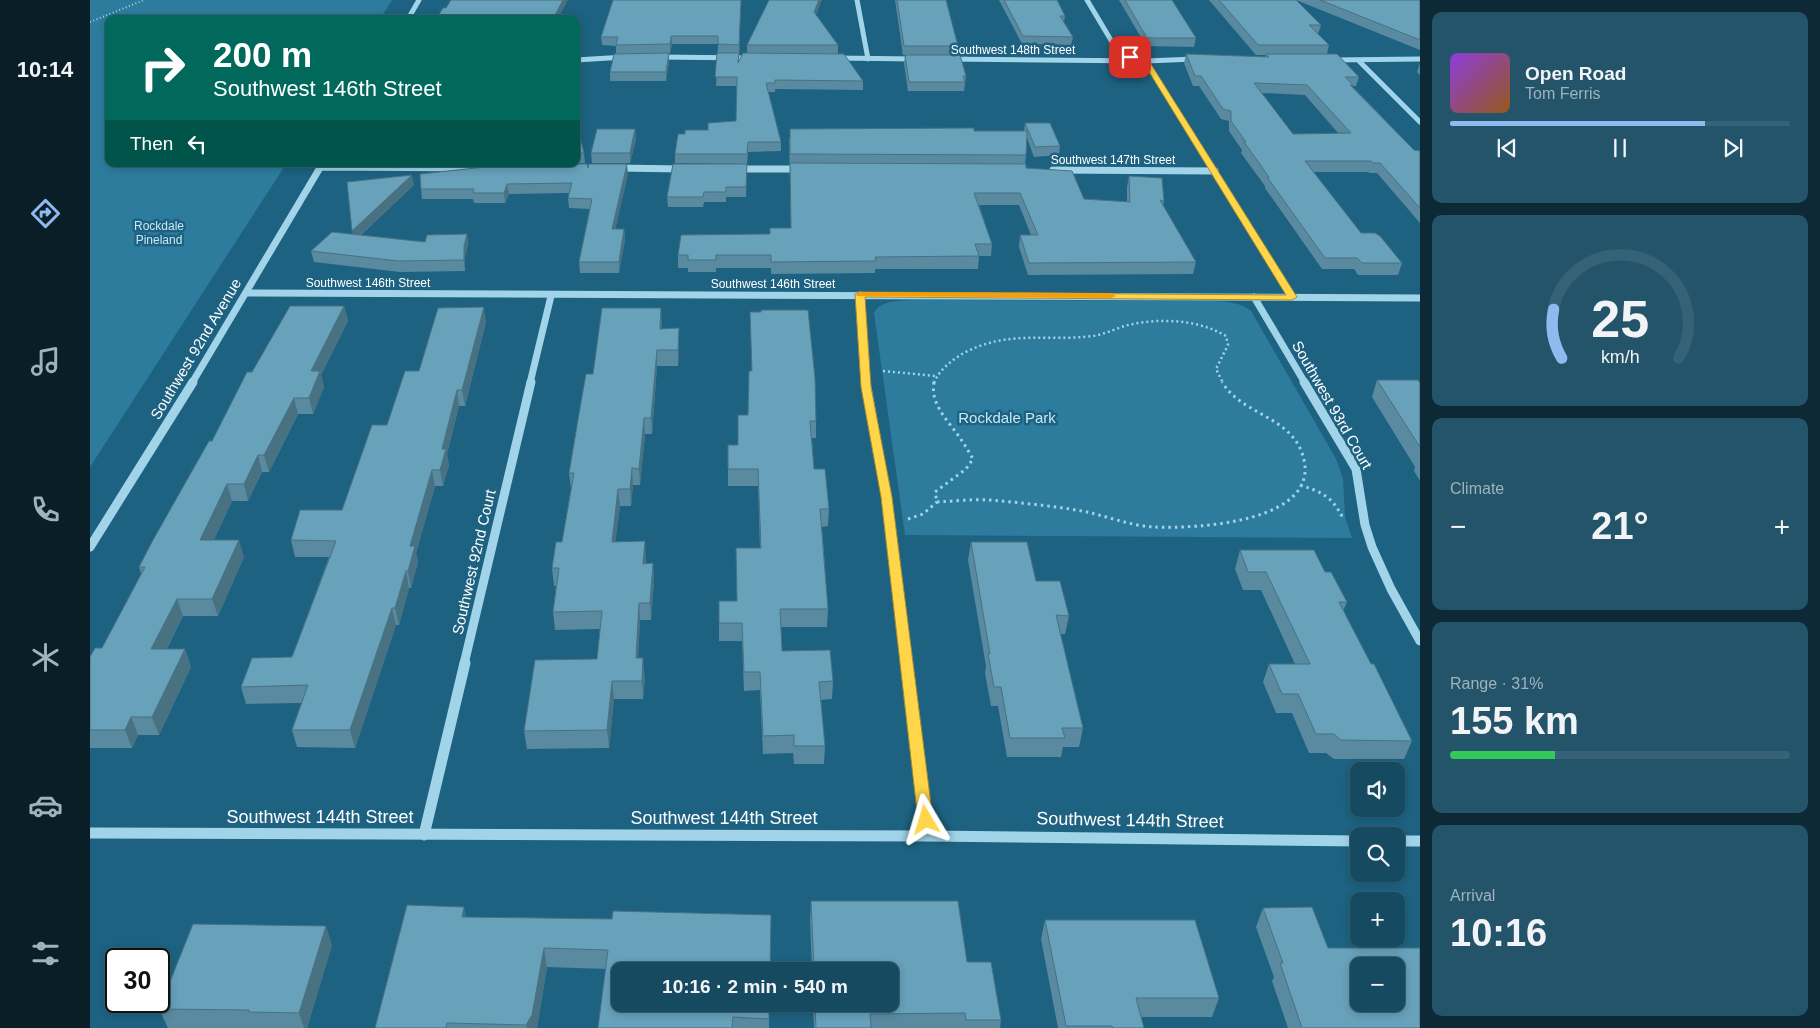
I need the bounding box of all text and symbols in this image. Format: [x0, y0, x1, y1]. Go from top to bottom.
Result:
icon: right [130, 35, 195, 100]
text: 200 m [213, 35, 312, 74]
pin [1109, 36, 1151, 78]
street label: Southwest 148th Street [951, 43, 1076, 57]
icon: arrive [1116, 43, 1144, 71]
text: 10:14 [17, 57, 73, 82]
text: Open Road [1525, 63, 1626, 84]
text: Southwest 146th Street [213, 76, 442, 101]
text: Tom Ferris [1525, 85, 1601, 102]
icon: left [183, 130, 211, 158]
text: Then [130, 133, 173, 154]
icon: previous [1493, 134, 1521, 162]
icon: pause [1606, 134, 1634, 162]
icon: next [1719, 134, 1747, 162]
street label: Southwest 147th Street [1051, 153, 1176, 167]
icon: directions [28, 196, 63, 231]
park label: Rockdale Pineland [134, 219, 184, 247]
street label: Southwest 92nd Avenue [147, 275, 244, 422]
street label: Southwest 146th Street [306, 276, 431, 290]
street label: Southwest 146th Street [711, 277, 836, 291]
text: 25 [1591, 290, 1649, 348]
street label: Southwest 93rd Court [1289, 338, 1376, 473]
icon: music [28, 344, 63, 379]
text: km/h [1601, 347, 1639, 367]
park label: Rockdale Park [958, 409, 1056, 426]
text: Climate [1450, 480, 1504, 497]
street label: Southwest 92nd Court [449, 487, 499, 636]
icon: phone [28, 492, 63, 527]
text: 21° [1591, 505, 1649, 547]
text: − [1450, 511, 1466, 542]
text: + [1774, 511, 1790, 542]
icon: climate [28, 640, 63, 675]
text: Range · 31% [1450, 675, 1543, 692]
text: 155 km [1450, 700, 1579, 742]
map controls [1350, 762, 1405, 1012]
button: sound [1350, 762, 1405, 817]
icon: car [28, 788, 63, 823]
position arrow [899, 793, 951, 845]
street label: Southwest 144th Street [226, 807, 414, 827]
street label: Southwest 144th Street [630, 808, 818, 828]
street label: Southwest 144th Street [1036, 808, 1224, 832]
button: search [1350, 827, 1405, 882]
text: Arrival [1450, 887, 1495, 904]
button: + [1350, 892, 1405, 947]
text: 10:16 [1450, 912, 1547, 954]
icon: filters [28, 936, 63, 971]
speed limit sign: 30 [105, 948, 170, 1013]
button: − [1350, 957, 1405, 1012]
text: 10:16 · 2 min · 540 m [662, 976, 848, 997]

